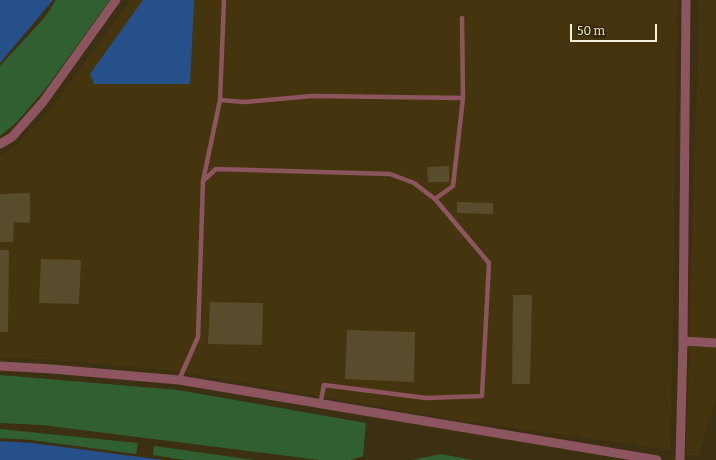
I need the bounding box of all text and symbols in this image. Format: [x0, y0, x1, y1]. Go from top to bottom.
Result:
scale bar [572, 16, 659, 42]
text: 50 m [577, 24, 605, 38]

